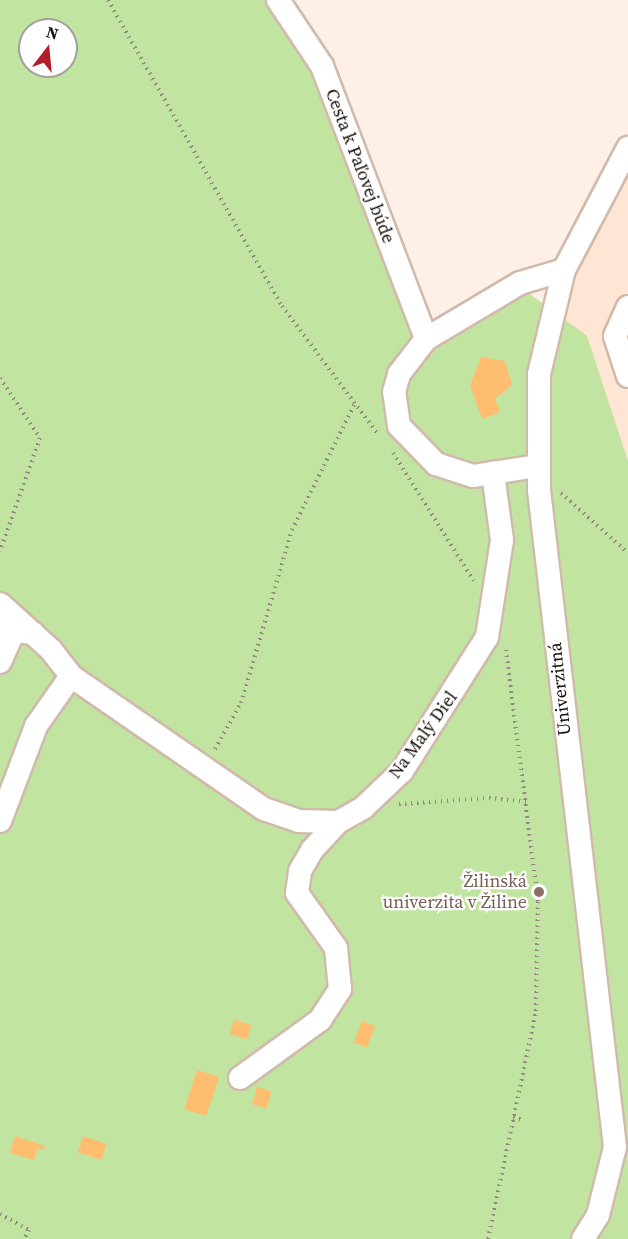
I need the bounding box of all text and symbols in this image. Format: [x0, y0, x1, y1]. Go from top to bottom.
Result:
north arrow [18, 18, 78, 78]
text: N [44, 20, 61, 45]
street label: Cesta k Paľovej búde [321, 86, 399, 246]
street label: Univerzitná [544, 641, 576, 737]
street label: Na Malý Diel [384, 687, 462, 783]
place label: Žilinská univerzita v Žiline [383, 871, 527, 914]
marker: Žilinská univerzita v Žiline [532, 885, 546, 899]

